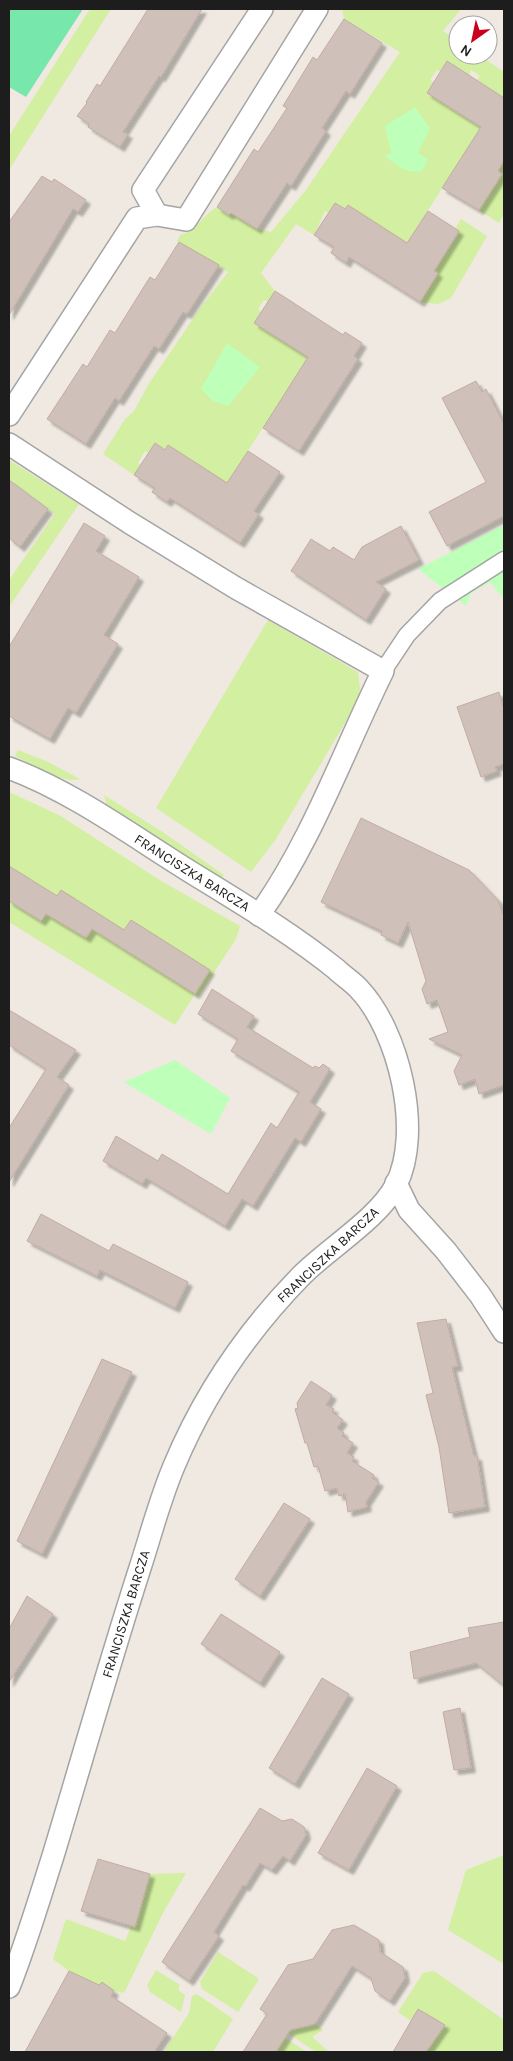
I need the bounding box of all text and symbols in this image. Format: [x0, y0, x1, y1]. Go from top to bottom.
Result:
north arrow [448, 15, 498, 65]
text: N [457, 41, 475, 60]
street label: FRANCISZKA BARCZA [131, 831, 253, 915]
street label: FRANCISZKA BARCZA [274, 1203, 382, 1307]
street label: FRANCISZKA BARCZA [98, 1548, 154, 1680]

